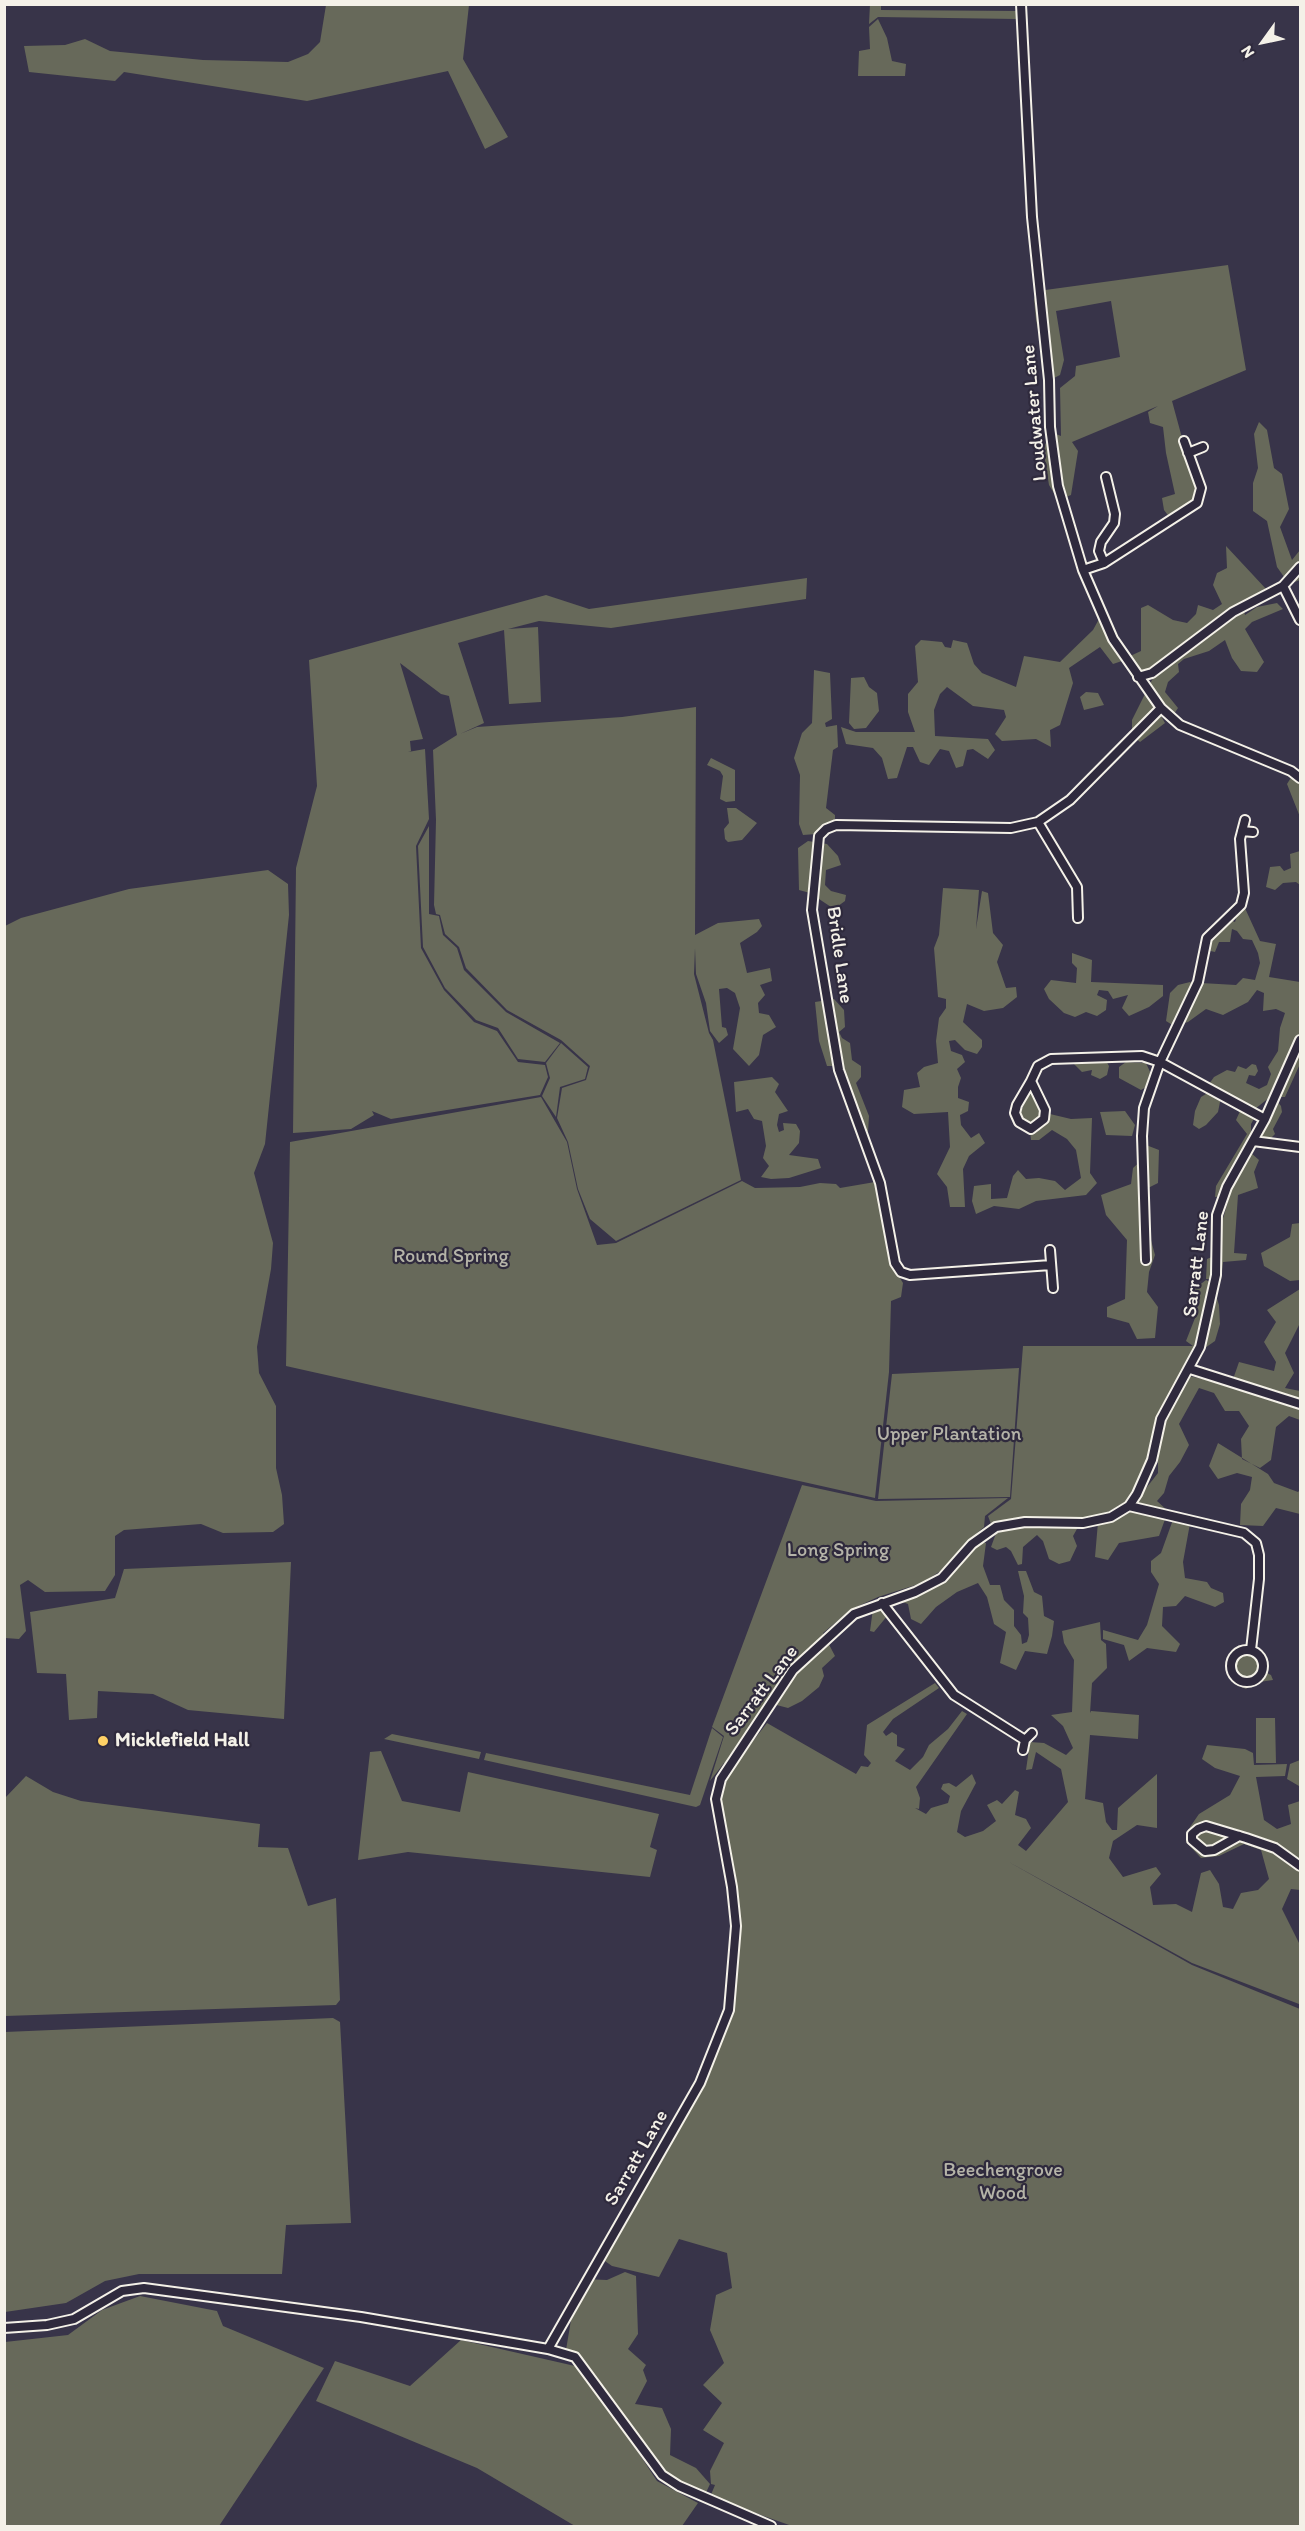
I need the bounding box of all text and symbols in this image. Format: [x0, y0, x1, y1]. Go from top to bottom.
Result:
north arrow [1233, 12, 1293, 72]
text: N [1237, 42, 1258, 62]
street label: Loudwater Lane [1017, 344, 1053, 482]
street label: Bridle Lane [820, 905, 858, 1005]
street label: Sarratt Lane [1179, 1209, 1215, 1319]
park label: Round Spring [393, 1245, 509, 1269]
park label: Upper Plantation [877, 1423, 1021, 1447]
park label: Long Spring [787, 1539, 889, 1563]
street label: Sarratt Lane [720, 1641, 804, 1741]
place label: Micklefield Hall [115, 1729, 249, 1753]
marker: Micklefield Hall [96, 1734, 110, 1748]
street label: Sarratt Lane [600, 2106, 674, 2210]
park label: Beechengrove Wood [943, 2159, 1063, 2206]

